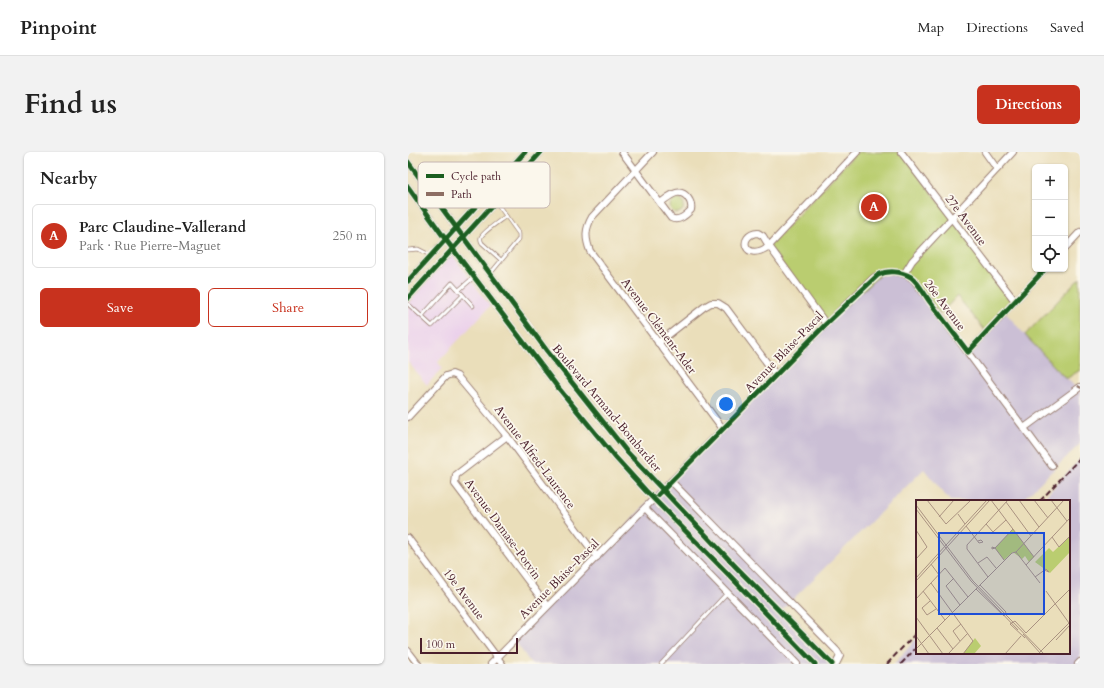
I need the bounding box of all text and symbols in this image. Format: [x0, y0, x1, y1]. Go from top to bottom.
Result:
text: Pinpoint [20, 15, 97, 41]
text: Map [918, 18, 944, 37]
text: Directions [966, 18, 1028, 37]
text: Saved [1050, 18, 1084, 37]
text: Find us [24, 85, 117, 123]
button: Directions [977, 85, 1080, 124]
legend [418, 162, 550, 208]
map controls [1032, 164, 1068, 272]
button: + [1032, 164, 1068, 200]
text: Nearby [40, 167, 97, 190]
text: Cycle path [451, 169, 501, 184]
text: Path [451, 187, 472, 202]
street label: 27e Avenue [942, 191, 990, 249]
pin: A [861, 192, 887, 222]
button: − [1032, 200, 1068, 236]
text: Parc Claudine-Vallerand [79, 217, 246, 237]
text: A [49, 227, 59, 245]
text: 250 m [333, 227, 367, 245]
button: locate [1032, 236, 1068, 272]
text: Park · Rue Pierre-Maguet [79, 237, 221, 255]
street label: Avenue Clément-Ader [618, 275, 701, 378]
street label: 26e Avenue [921, 276, 969, 334]
button: Save [40, 288, 200, 327]
button: Share [208, 288, 368, 327]
street label: Avenue Blaise-Pascal [741, 308, 827, 396]
street label: Boulevard Armand-Bombardier [549, 341, 666, 476]
your location [716, 394, 736, 414]
street label: Avenue Alfred-Laurence [491, 402, 579, 512]
street label: Avenue Damase-Potvin [461, 475, 545, 583]
inset map [916, 500, 1070, 654]
street label: Avenue Blaise-Pascal [516, 536, 602, 622]
street label: 19e Avenue [440, 565, 488, 623]
scale bar [420, 636, 518, 655]
text: 100 m [426, 637, 455, 652]

